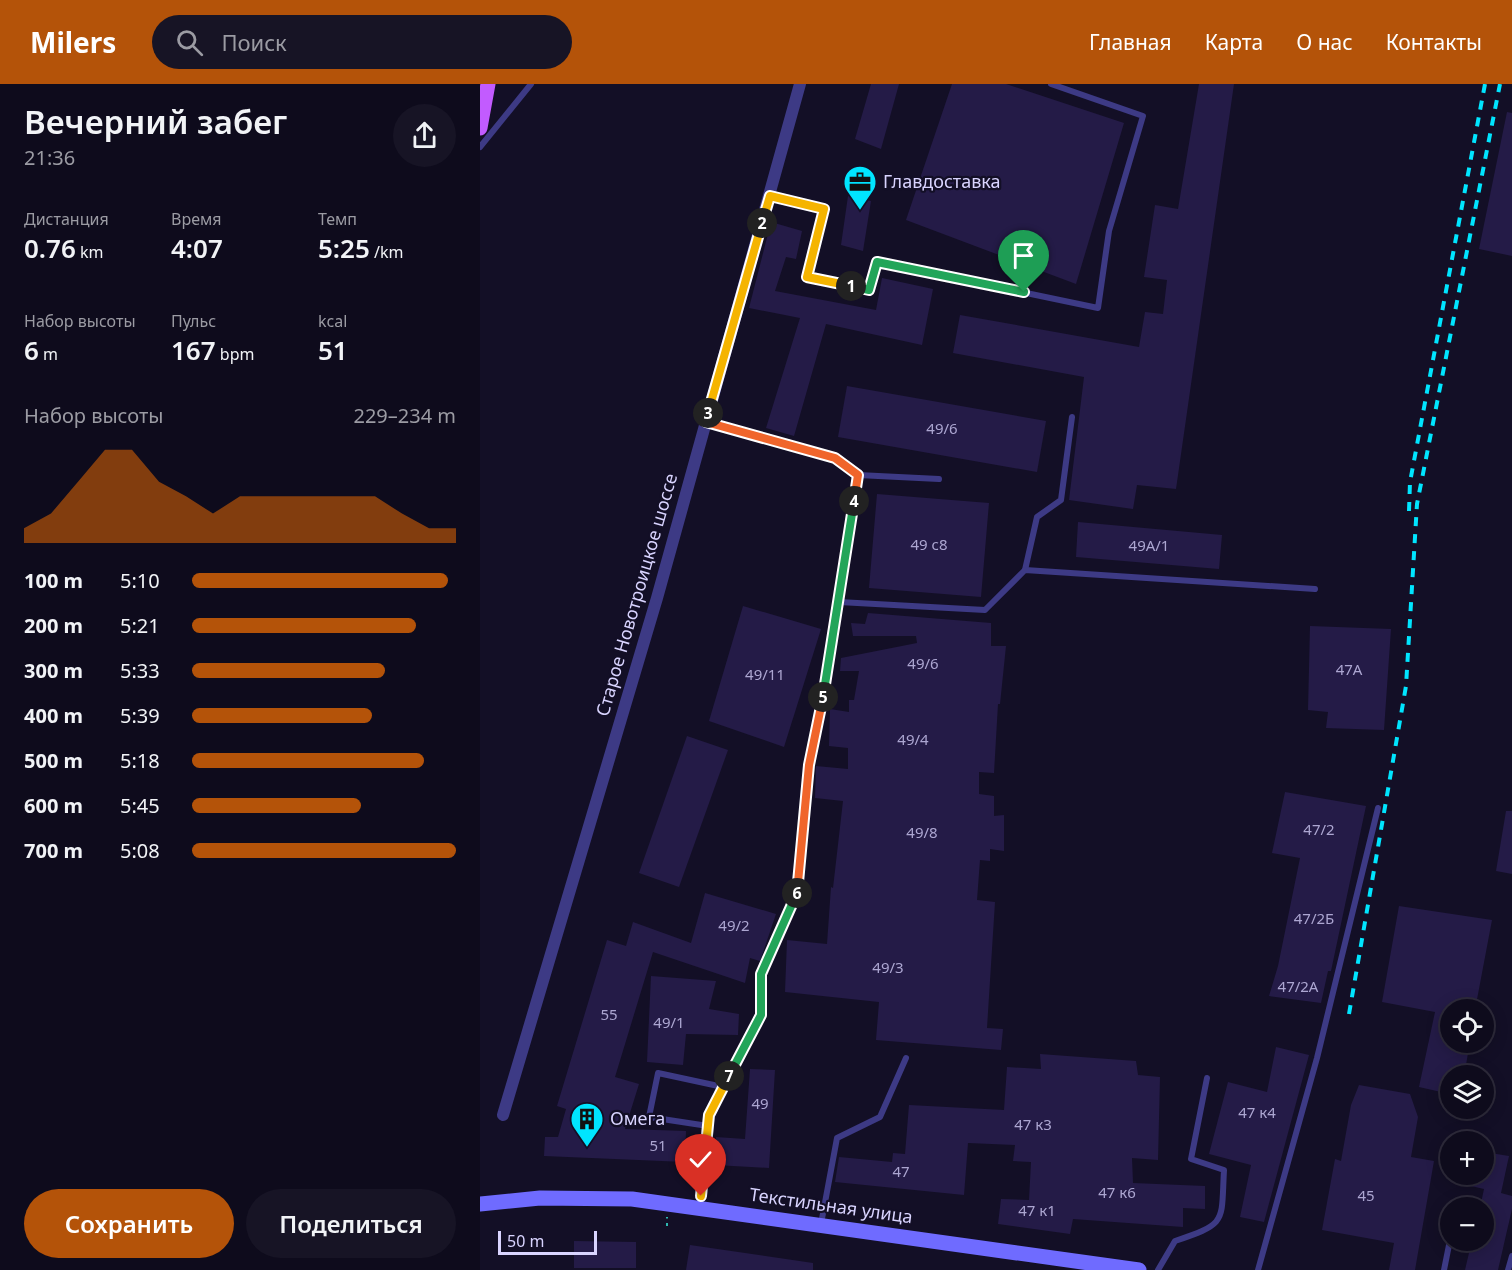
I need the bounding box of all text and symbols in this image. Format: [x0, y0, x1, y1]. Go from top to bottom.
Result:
search box [152, 15, 572, 69]
text: Milers [30, 23, 116, 61]
icon: search [173, 26, 206, 59]
text: Поиск [221, 27, 287, 57]
text: Главная [1089, 28, 1172, 56]
text: Карта [1205, 28, 1263, 56]
text: О нас [1296, 28, 1353, 56]
text: Контакты [1386, 28, 1482, 56]
text: Вечерний забег [24, 99, 287, 144]
button: share [393, 104, 456, 167]
text: 21:36 [24, 144, 75, 171]
office icon: Главдоставка [842, 164, 878, 211]
place label: Главдоставка [883, 169, 1001, 193]
text: Дистанция [24, 208, 109, 230]
text: Время [171, 208, 221, 230]
text: Темп [318, 208, 357, 230]
pin: 2 [747, 208, 777, 238]
text: 2 [757, 212, 767, 234]
text: 0.76 [24, 230, 76, 266]
text: 4:07 [171, 230, 223, 266]
text: 5:25 [318, 230, 370, 266]
pin [998, 230, 1049, 292]
icon: arrive [1007, 239, 1040, 272]
text: km [76, 241, 103, 263]
text: /km [370, 241, 403, 263]
pin: 1 [836, 271, 866, 301]
text: 1 [846, 275, 856, 297]
text: Набор высоты [24, 310, 136, 332]
text: Пульс [171, 310, 216, 332]
text: kcal [318, 310, 347, 332]
text: 6 [24, 332, 39, 368]
text: 167 [171, 332, 216, 368]
text: 51 [318, 332, 348, 368]
text: m [39, 343, 58, 365]
text: bpm [216, 343, 254, 365]
pin: 3 [693, 398, 723, 428]
text: Набор высоты [24, 402, 163, 429]
text: 229–234 m [353, 402, 456, 429]
text: 3 [703, 402, 713, 424]
house number: 49/6 [926, 418, 958, 438]
street label: Старое Новотроицкое шоссе [590, 470, 682, 719]
pin: 4 [839, 486, 869, 516]
text: 4 [849, 490, 859, 512]
house number: 49 с8 [910, 534, 948, 554]
house number: 49А/1 [1129, 535, 1169, 555]
text: 100 m [24, 567, 83, 594]
text: 5:10 [120, 567, 160, 594]
text: 200 m [24, 612, 83, 639]
text: 5:21 [120, 612, 160, 639]
house number: 49/6 [907, 653, 939, 673]
text: 300 m [24, 657, 83, 684]
text: 5:33 [120, 657, 160, 684]
house number: 47А [1336, 659, 1363, 679]
house number: 49/11 [745, 664, 785, 684]
pin: 5 [808, 682, 838, 712]
text: 5 [818, 686, 828, 708]
text: 400 m [24, 702, 83, 729]
text: 5:39 [120, 702, 160, 729]
house number: 49/4 [897, 729, 929, 749]
text: 500 m [24, 747, 83, 774]
text: 5:18 [120, 747, 160, 774]
text: 600 m [24, 792, 83, 819]
text: 5:45 [120, 792, 160, 819]
house number: 47/2 [1303, 819, 1335, 839]
house number: 49/8 [906, 822, 938, 842]
text: 700 m [24, 837, 83, 864]
text: 5:08 [120, 837, 160, 864]
pin: 6 [782, 878, 812, 908]
text: 6 [792, 882, 802, 904]
house number: 47/2Б [1294, 908, 1334, 928]
house number: 49/2 [718, 915, 750, 935]
house number: 49/3 [872, 957, 904, 977]
house number: 47/2А [1278, 976, 1319, 996]
map controls [1440, 999, 1494, 1251]
button: locate [1440, 999, 1494, 1053]
house number: 55 [600, 1004, 618, 1024]
house number: 49/1 [653, 1012, 685, 1032]
pin: 7 [714, 1061, 744, 1091]
text: 7 [724, 1065, 734, 1087]
button: layers [1440, 1065, 1494, 1119]
house number: 49 [751, 1093, 769, 1113]
building icon: Омега [569, 1101, 605, 1148]
house number: 47 к4 [1238, 1102, 1276, 1122]
place label: Омега [610, 1106, 665, 1130]
house number: 47 к3 [1014, 1114, 1052, 1134]
button: + [1440, 1131, 1494, 1185]
pin [675, 1134, 726, 1196]
house number: 51 [649, 1135, 667, 1155]
icon: check [684, 1143, 717, 1176]
house number: 47 [892, 1161, 910, 1181]
street label: Текстильная улица [748, 1182, 914, 1228]
house number: 47 к6 [1098, 1182, 1136, 1202]
house number: 45 [1357, 1185, 1375, 1205]
button: Сохранить [24, 1189, 234, 1258]
button: Поделиться [246, 1189, 456, 1258]
button: − [1440, 1197, 1494, 1251]
house number: 47 к1 [1018, 1200, 1056, 1220]
scale bar [498, 1228, 597, 1256]
text: 50 m [507, 1230, 544, 1252]

